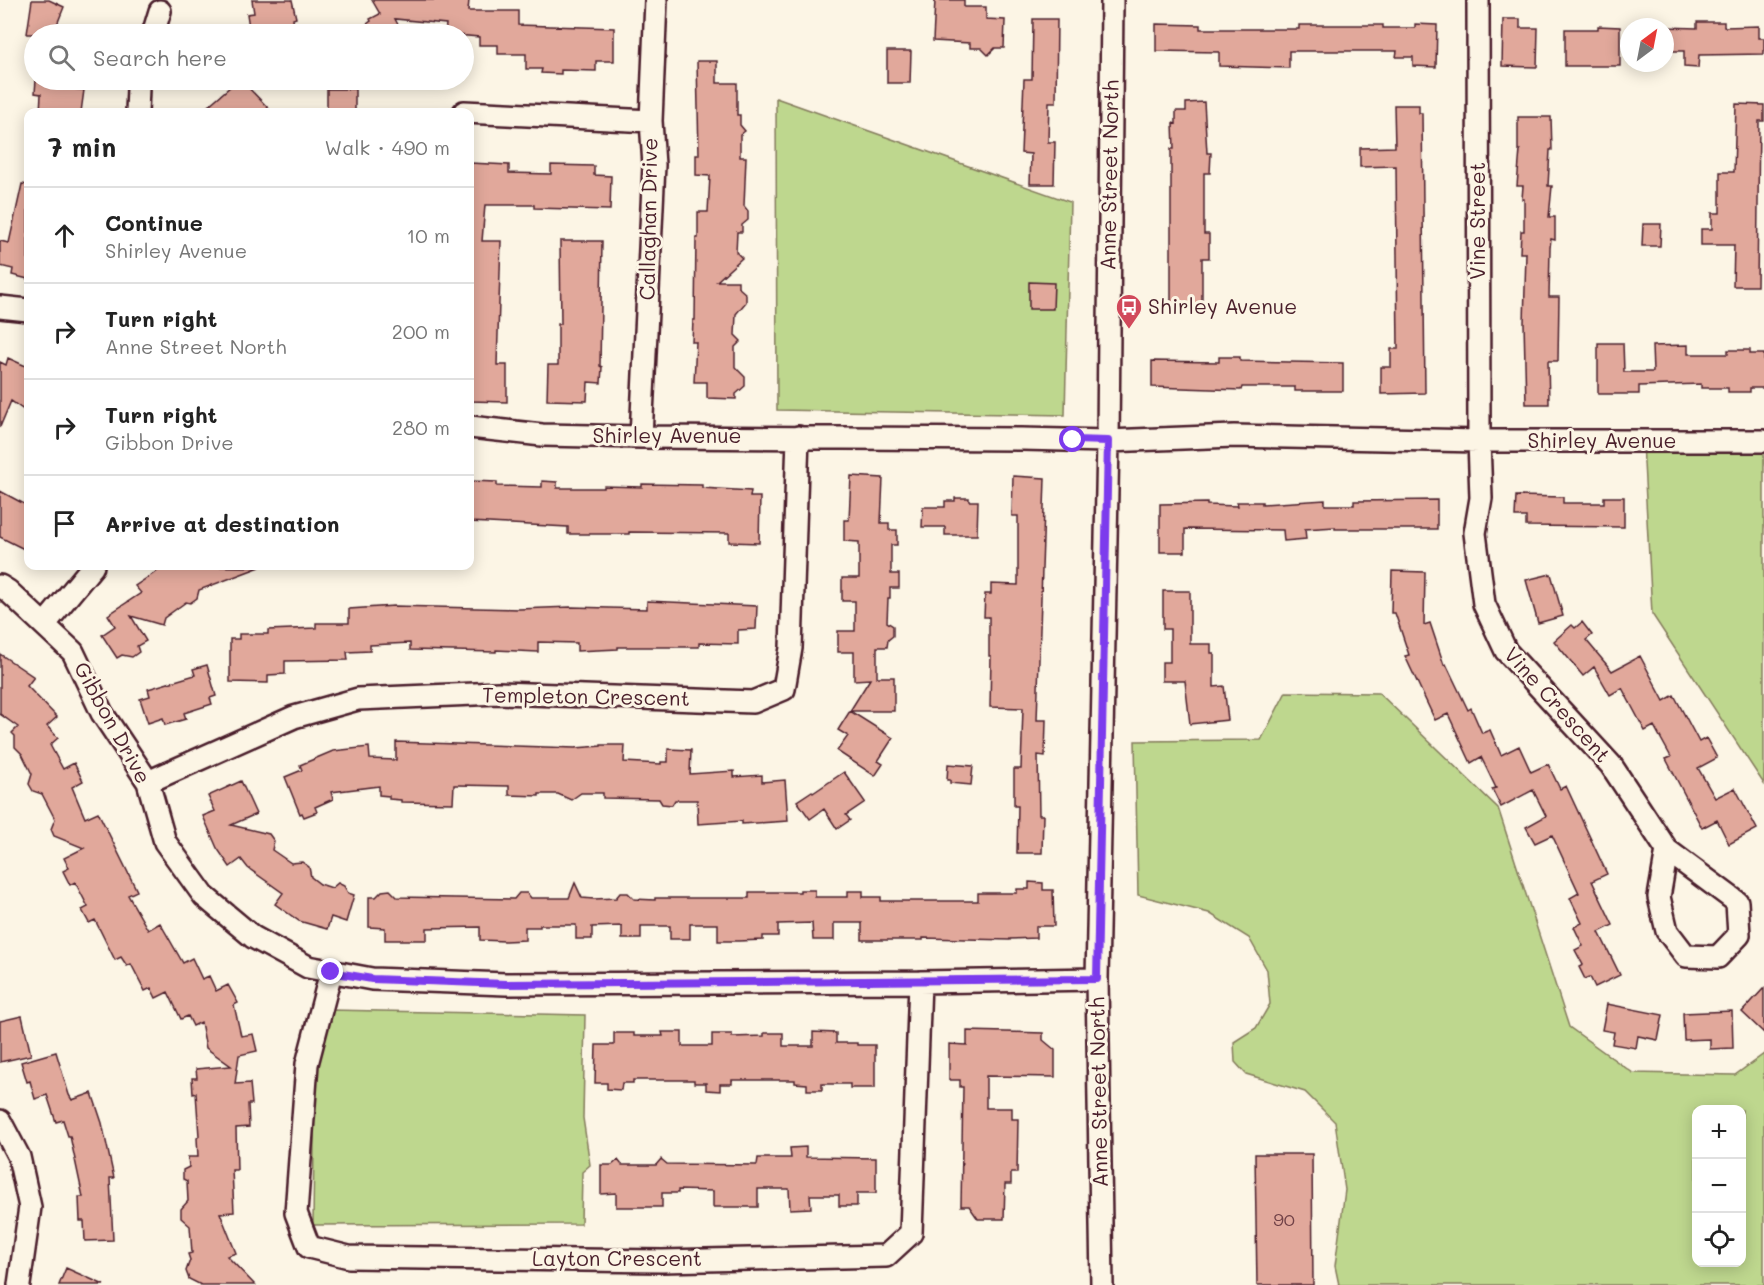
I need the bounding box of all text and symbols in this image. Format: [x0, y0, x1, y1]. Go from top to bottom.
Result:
north arrow [1620, 18, 1674, 72]
search box [24, 24, 474, 90]
icon: search [45, 41, 78, 74]
text: Search here [93, 43, 227, 72]
street label: Anne Street North [1093, 79, 1124, 271]
text: 7 min [48, 130, 116, 164]
text: Walk · 490 m [325, 134, 450, 160]
street label: Callaghan Drive [633, 137, 662, 301]
street label: Vine Street [1463, 162, 1490, 280]
text: Continue [105, 208, 203, 237]
icon: ahead [48, 219, 81, 252]
text: 10 m [406, 222, 450, 248]
text: Shirley Avenue [105, 237, 247, 263]
bus stop icon: Shirley Avenue [1114, 292, 1144, 330]
place label: Shirley Avenue [1148, 292, 1297, 319]
text: Turn right [105, 304, 217, 333]
icon: right [48, 315, 81, 348]
text: 200 m [392, 318, 450, 344]
text: Anne Street North [105, 333, 287, 359]
text: Turn right [105, 400, 217, 429]
icon: right [48, 411, 81, 444]
text: 280 m [392, 414, 450, 440]
street label: Shirley Avenue [592, 421, 742, 448]
route start [1059, 426, 1085, 452]
street label: Shirley Avenue [1527, 426, 1677, 453]
text: Gibbon Drive [105, 429, 234, 455]
icon: arrive [48, 507, 81, 540]
text: Arrive at destination [105, 509, 340, 538]
street label: Vine Crescent [1499, 641, 1617, 767]
street label: Gibbon Drive [69, 657, 158, 788]
street label: Templeton Crescent [482, 680, 690, 711]
route end [317, 958, 343, 984]
street label: Anne Street North [1082, 996, 1113, 1188]
map controls [1692, 1105, 1746, 1267]
button: + [1692, 1105, 1746, 1159]
button: − [1692, 1159, 1746, 1213]
house number: 90 [1273, 1207, 1295, 1231]
button: locate [1692, 1213, 1746, 1267]
street label: Layton Crescent [532, 1244, 702, 1271]

